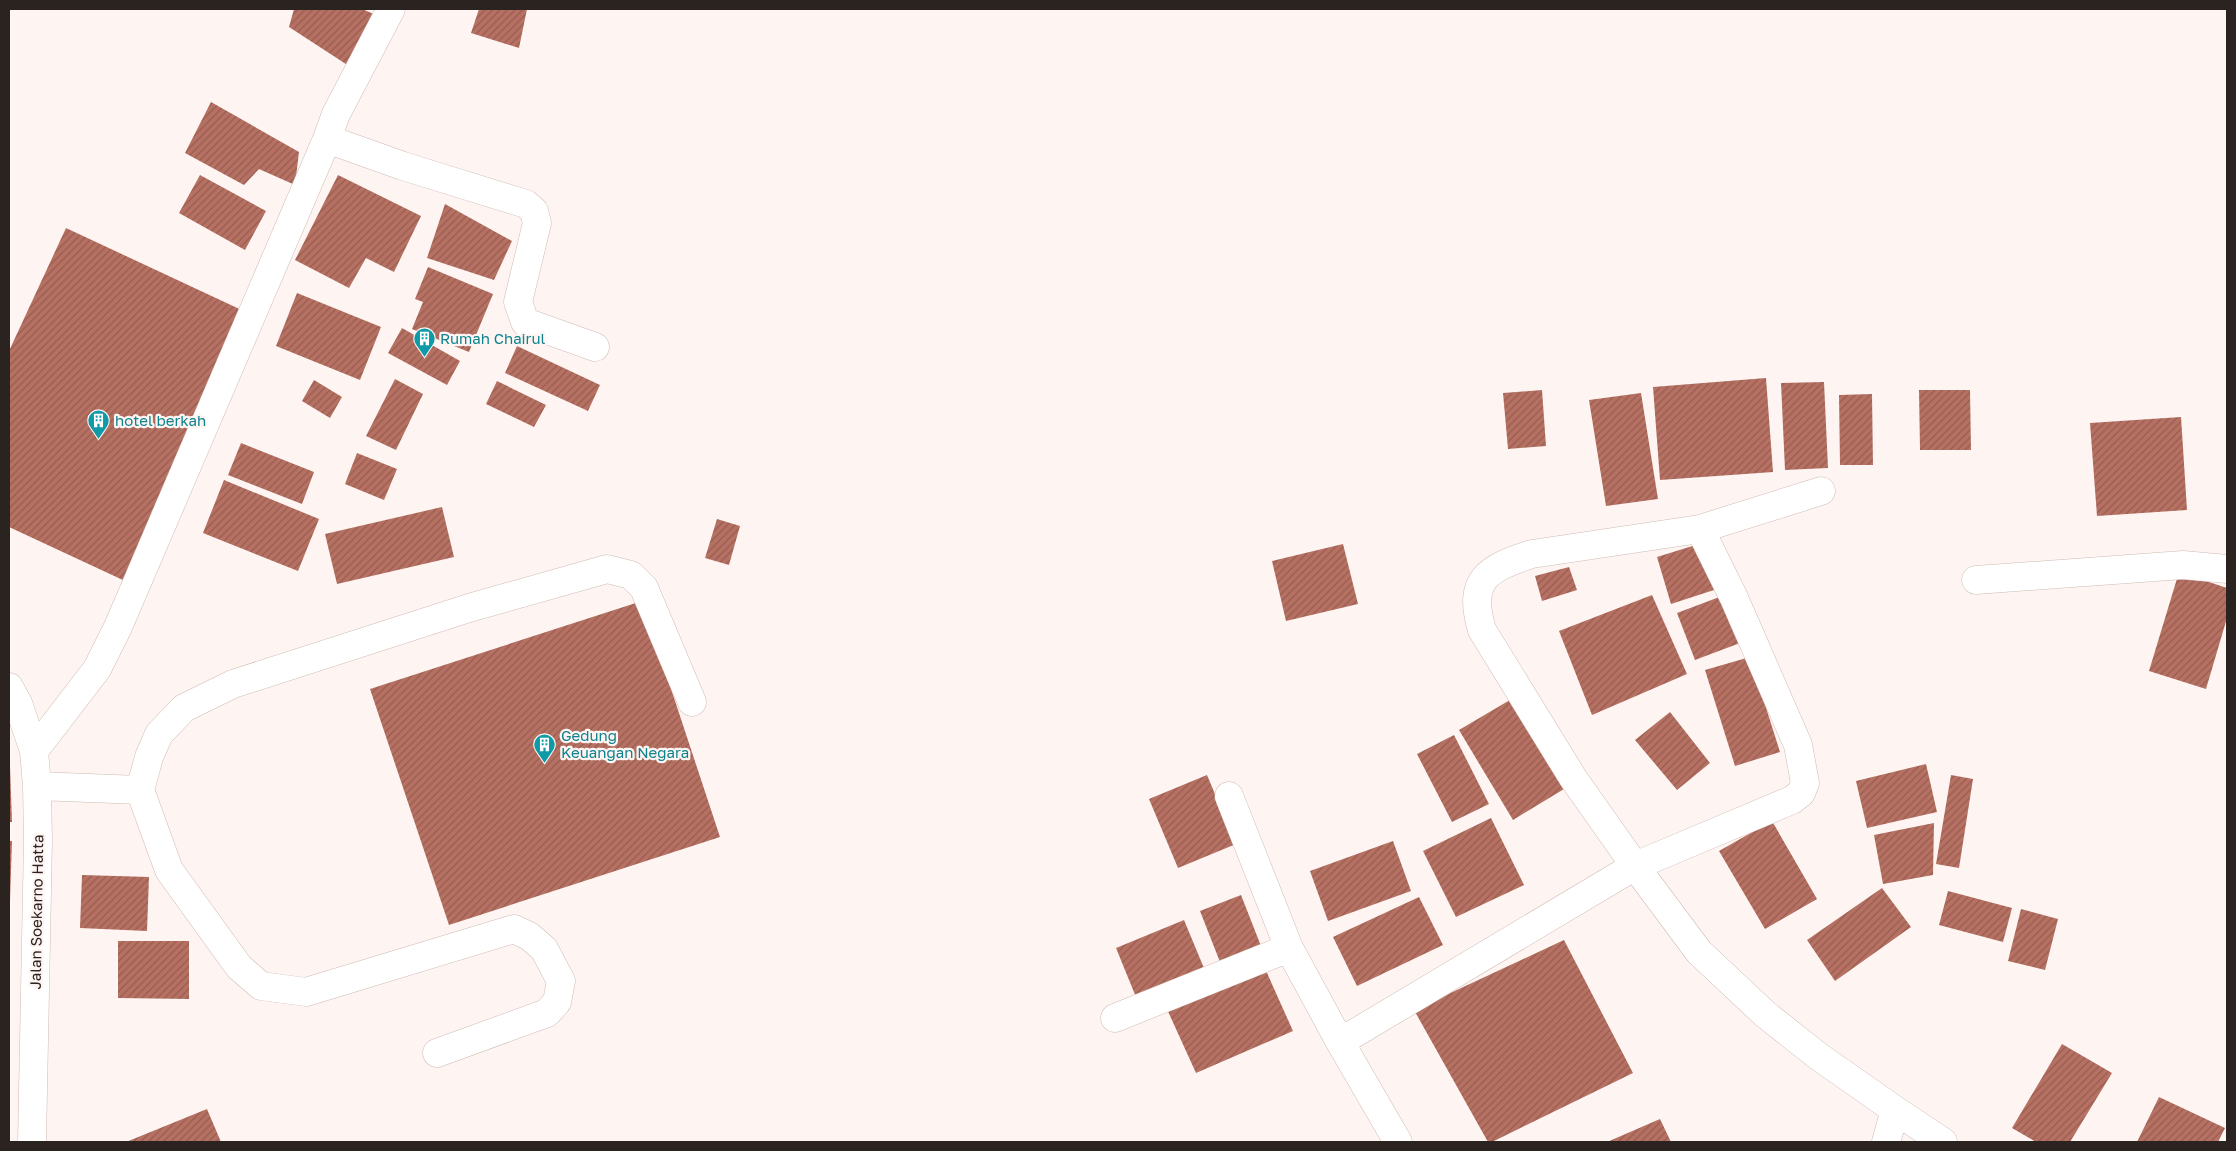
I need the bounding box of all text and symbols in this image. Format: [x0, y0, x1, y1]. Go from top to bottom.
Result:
building icon: Rumah Chairul [412, 326, 436, 357]
place label: Rumah Chairul [440, 329, 546, 347]
building icon: hotel berkah [87, 408, 111, 439]
place label: hotel berkah [115, 411, 206, 429]
place label: Gedung Keuangan Negara [561, 726, 689, 761]
building icon: Gedung Keuangan Negara [533, 732, 557, 763]
street label: Jalan Soekarno Hatta [26, 834, 46, 990]

